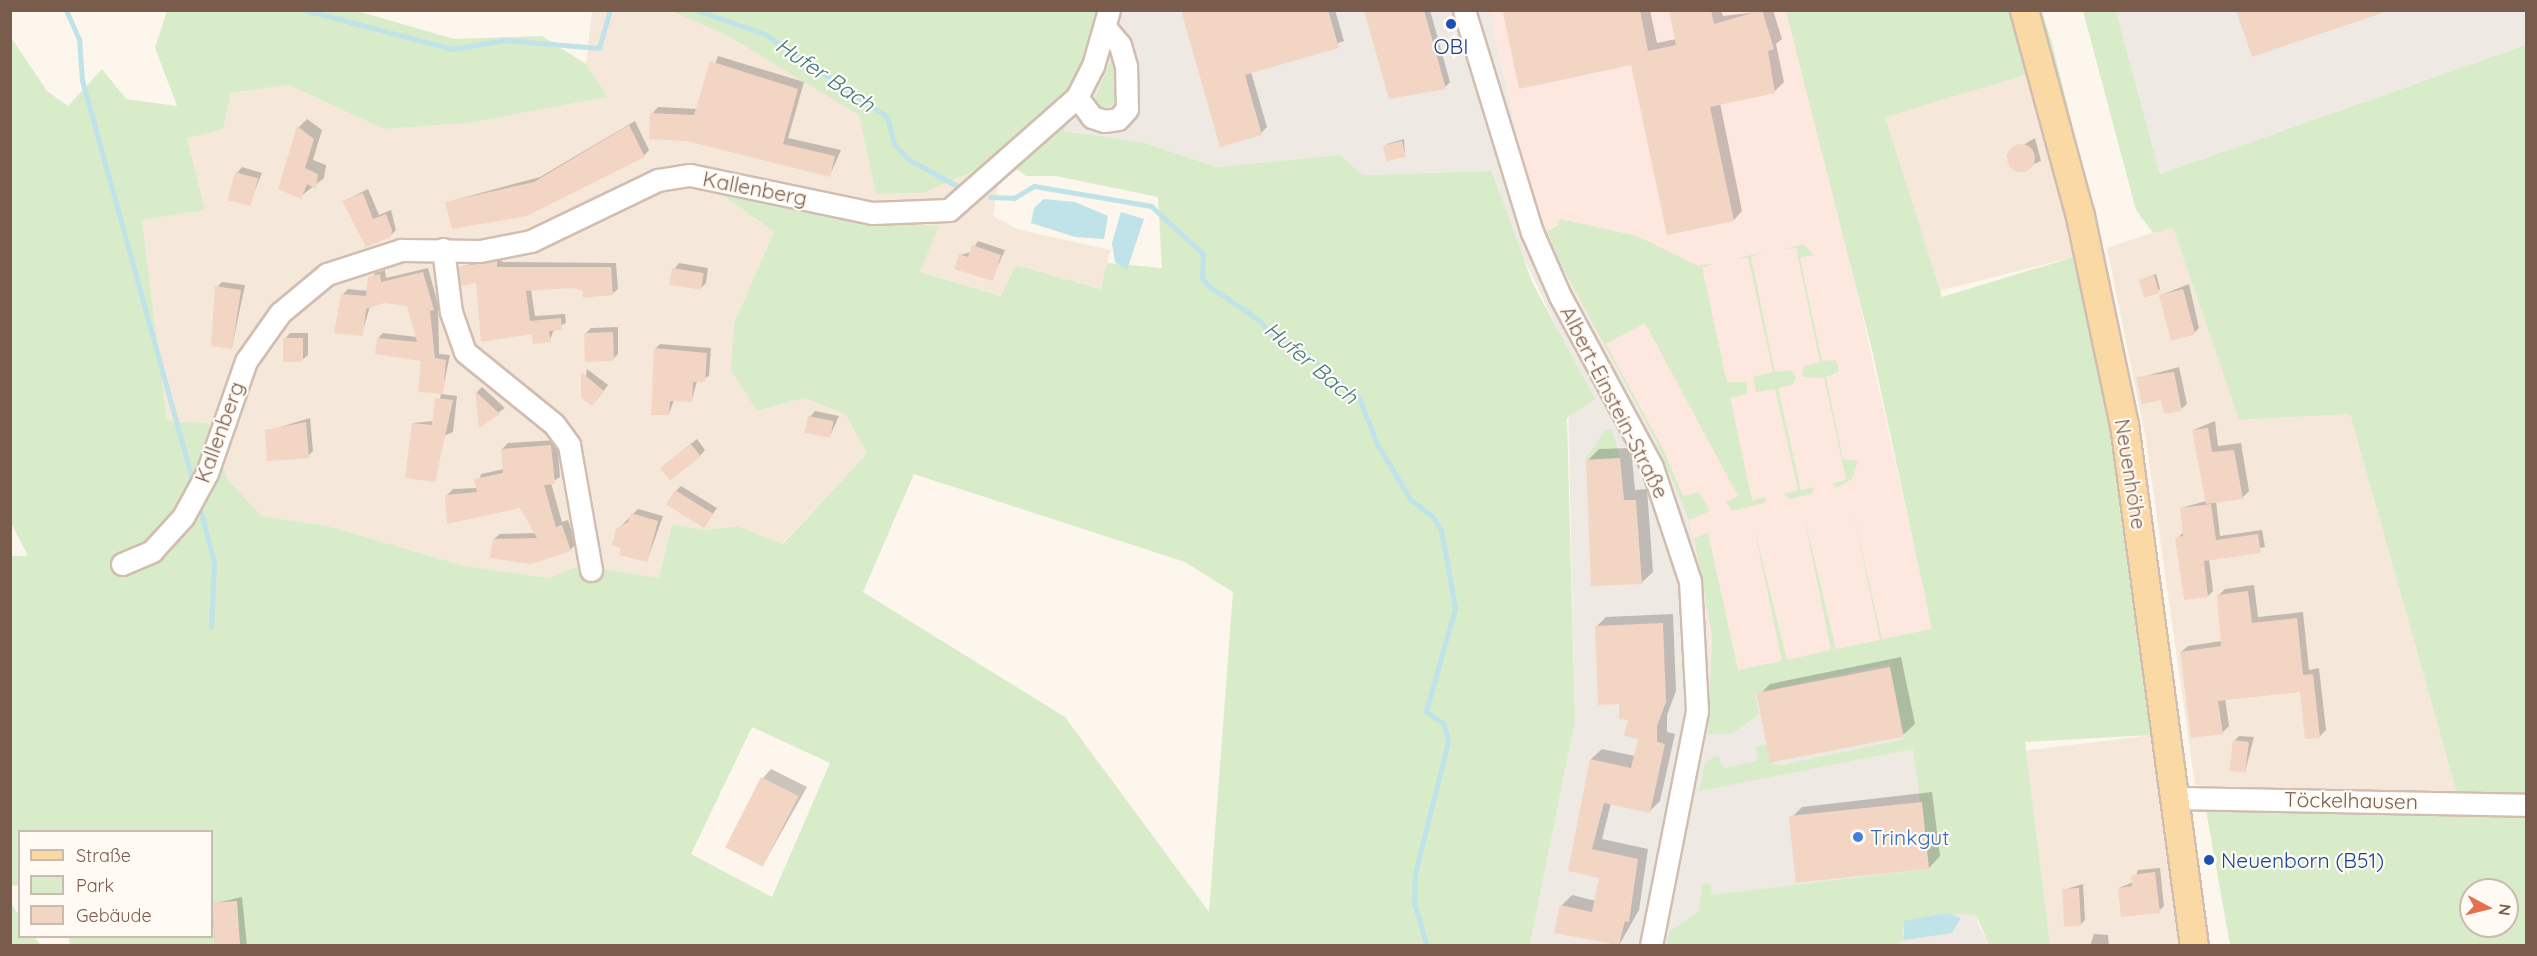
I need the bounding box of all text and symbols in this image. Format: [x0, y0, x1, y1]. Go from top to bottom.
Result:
marker: OBI [1444, 17, 1458, 31]
water label: Hufer Bach [770, 32, 880, 118]
place label: OBI [1433, 33, 1469, 59]
street label: Kallenberg [701, 166, 809, 210]
street label: Albert-Einstein-Straße [1556, 302, 1674, 502]
water label: Hufer Bach [1259, 316, 1363, 410]
street label: Kallenberg [189, 378, 249, 486]
street label: Neuenhöhe [2110, 417, 2152, 531]
street label: Töckelhausen [2284, 786, 2418, 814]
place label: Trinkgut [1870, 824, 1949, 850]
legend [18, 830, 213, 938]
marker: Trinkgut [1851, 830, 1865, 844]
text: Straße [76, 844, 131, 867]
place label: Neuenborn (B51) [2221, 847, 2384, 873]
marker: Neuenborn (B51) [2202, 853, 2216, 867]
text: Park [76, 874, 114, 897]
north arrow [2459, 878, 2519, 938]
text: N [2494, 903, 2516, 917]
text: Gebäude [76, 904, 152, 927]

